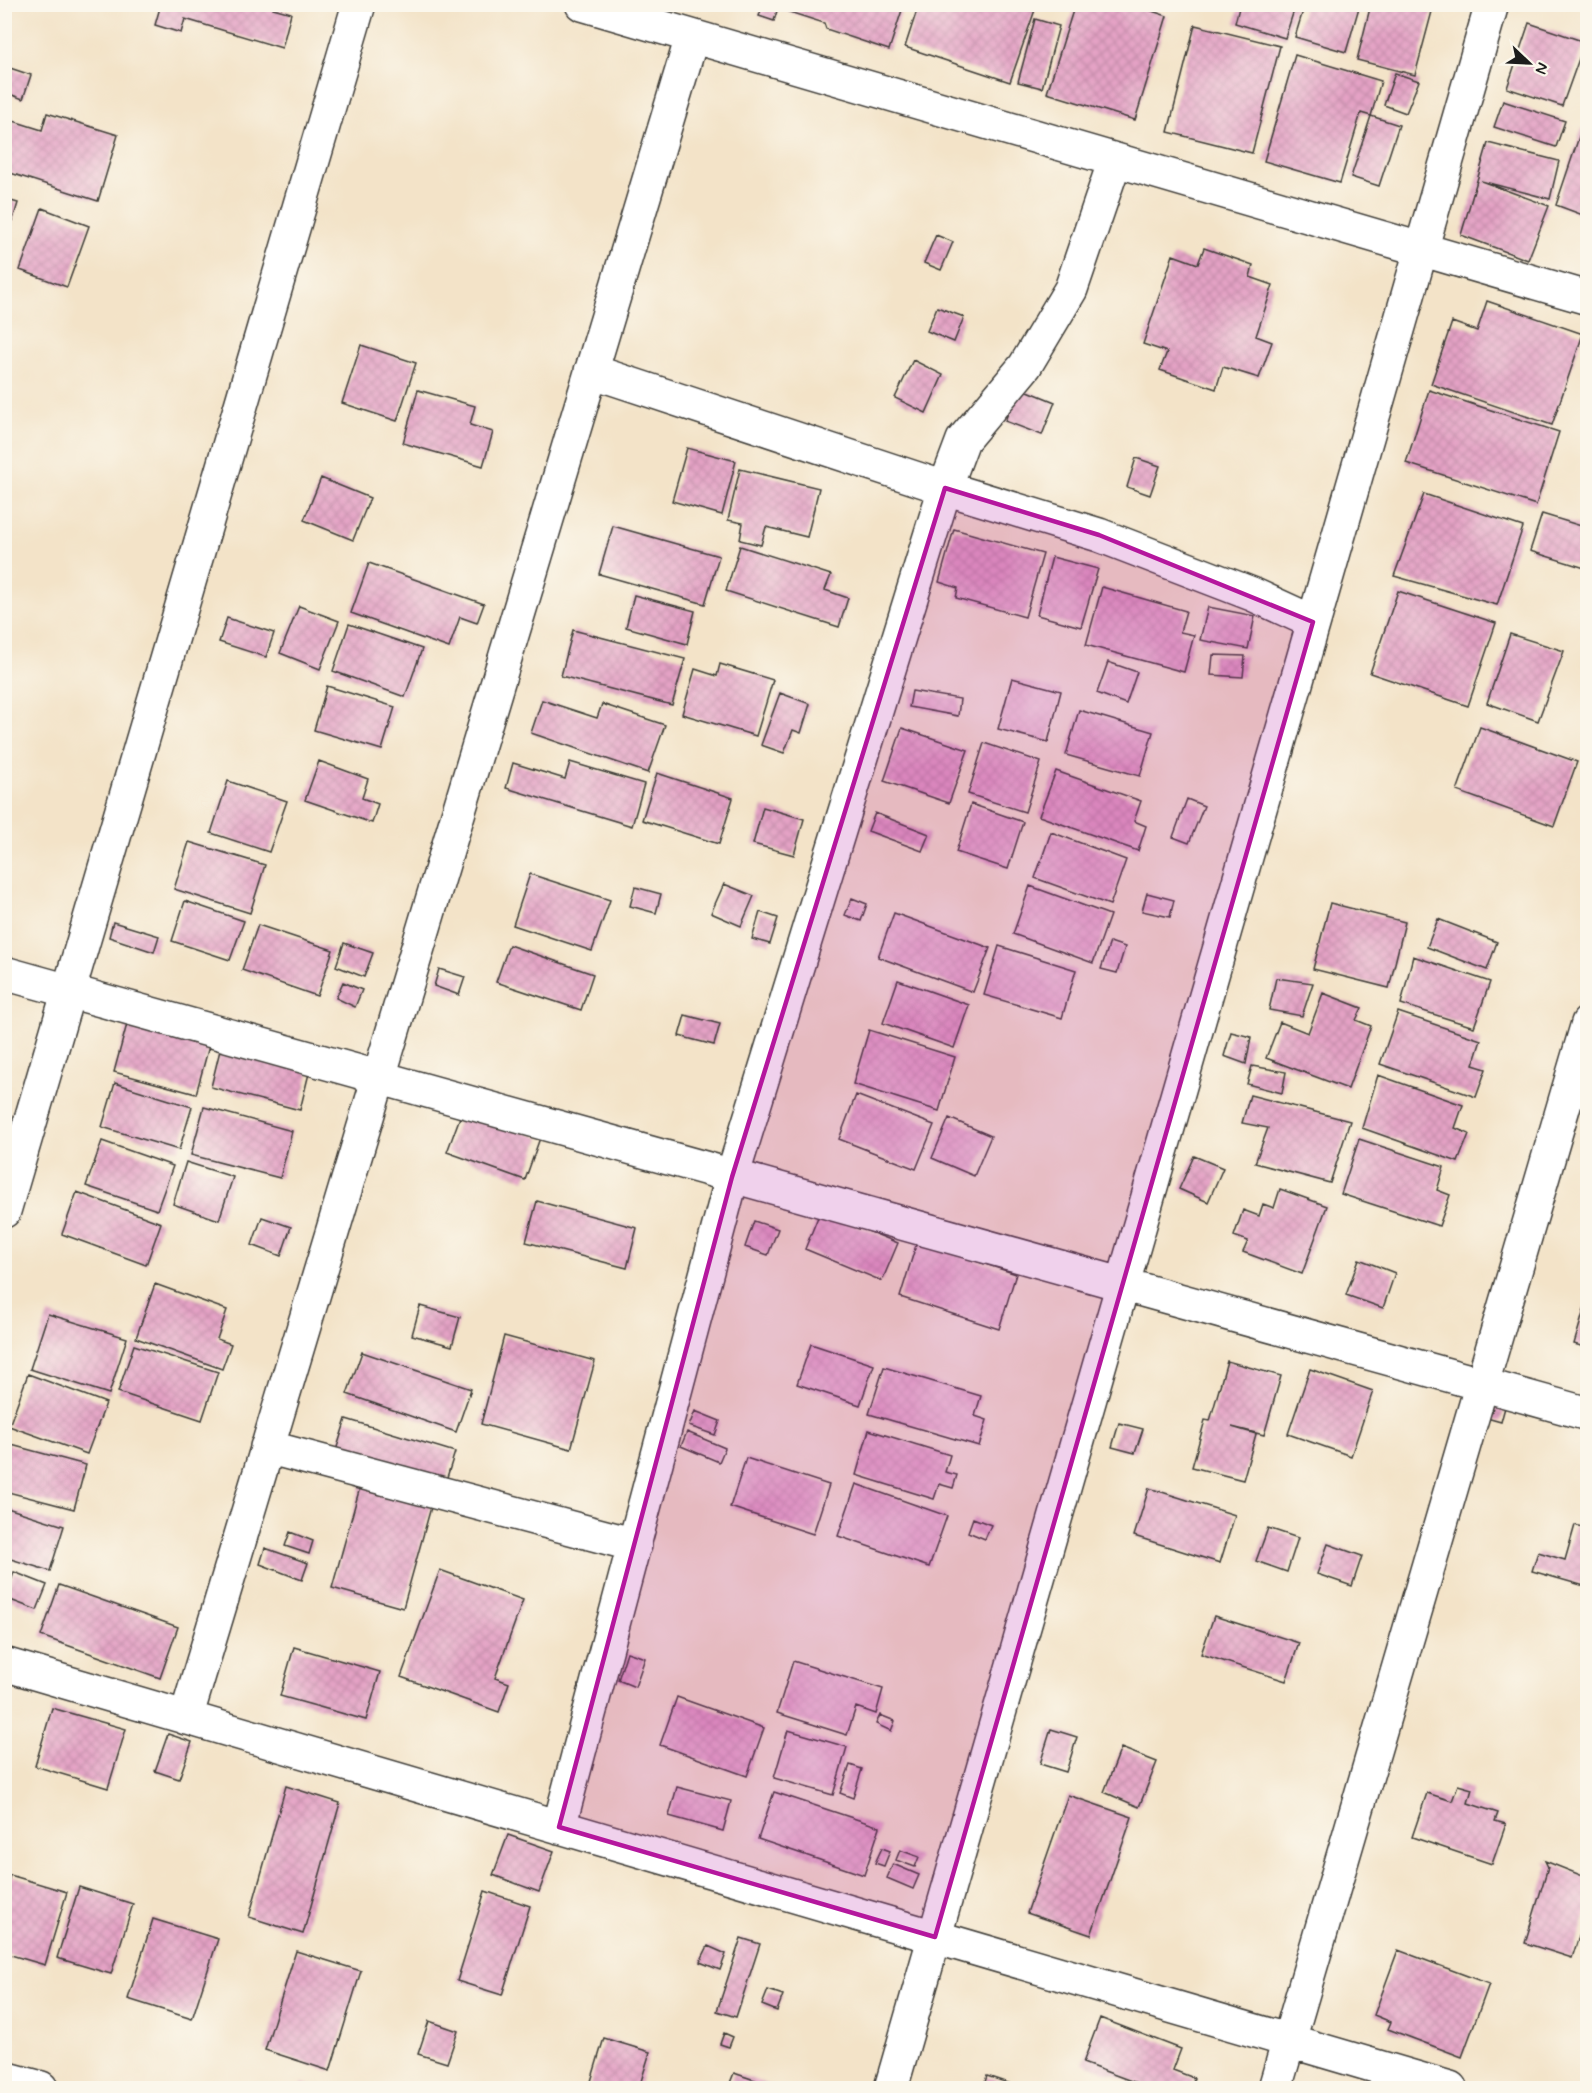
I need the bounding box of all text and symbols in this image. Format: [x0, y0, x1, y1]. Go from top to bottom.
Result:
north arrow [1499, 33, 1559, 93]
text: N [1530, 59, 1553, 77]

